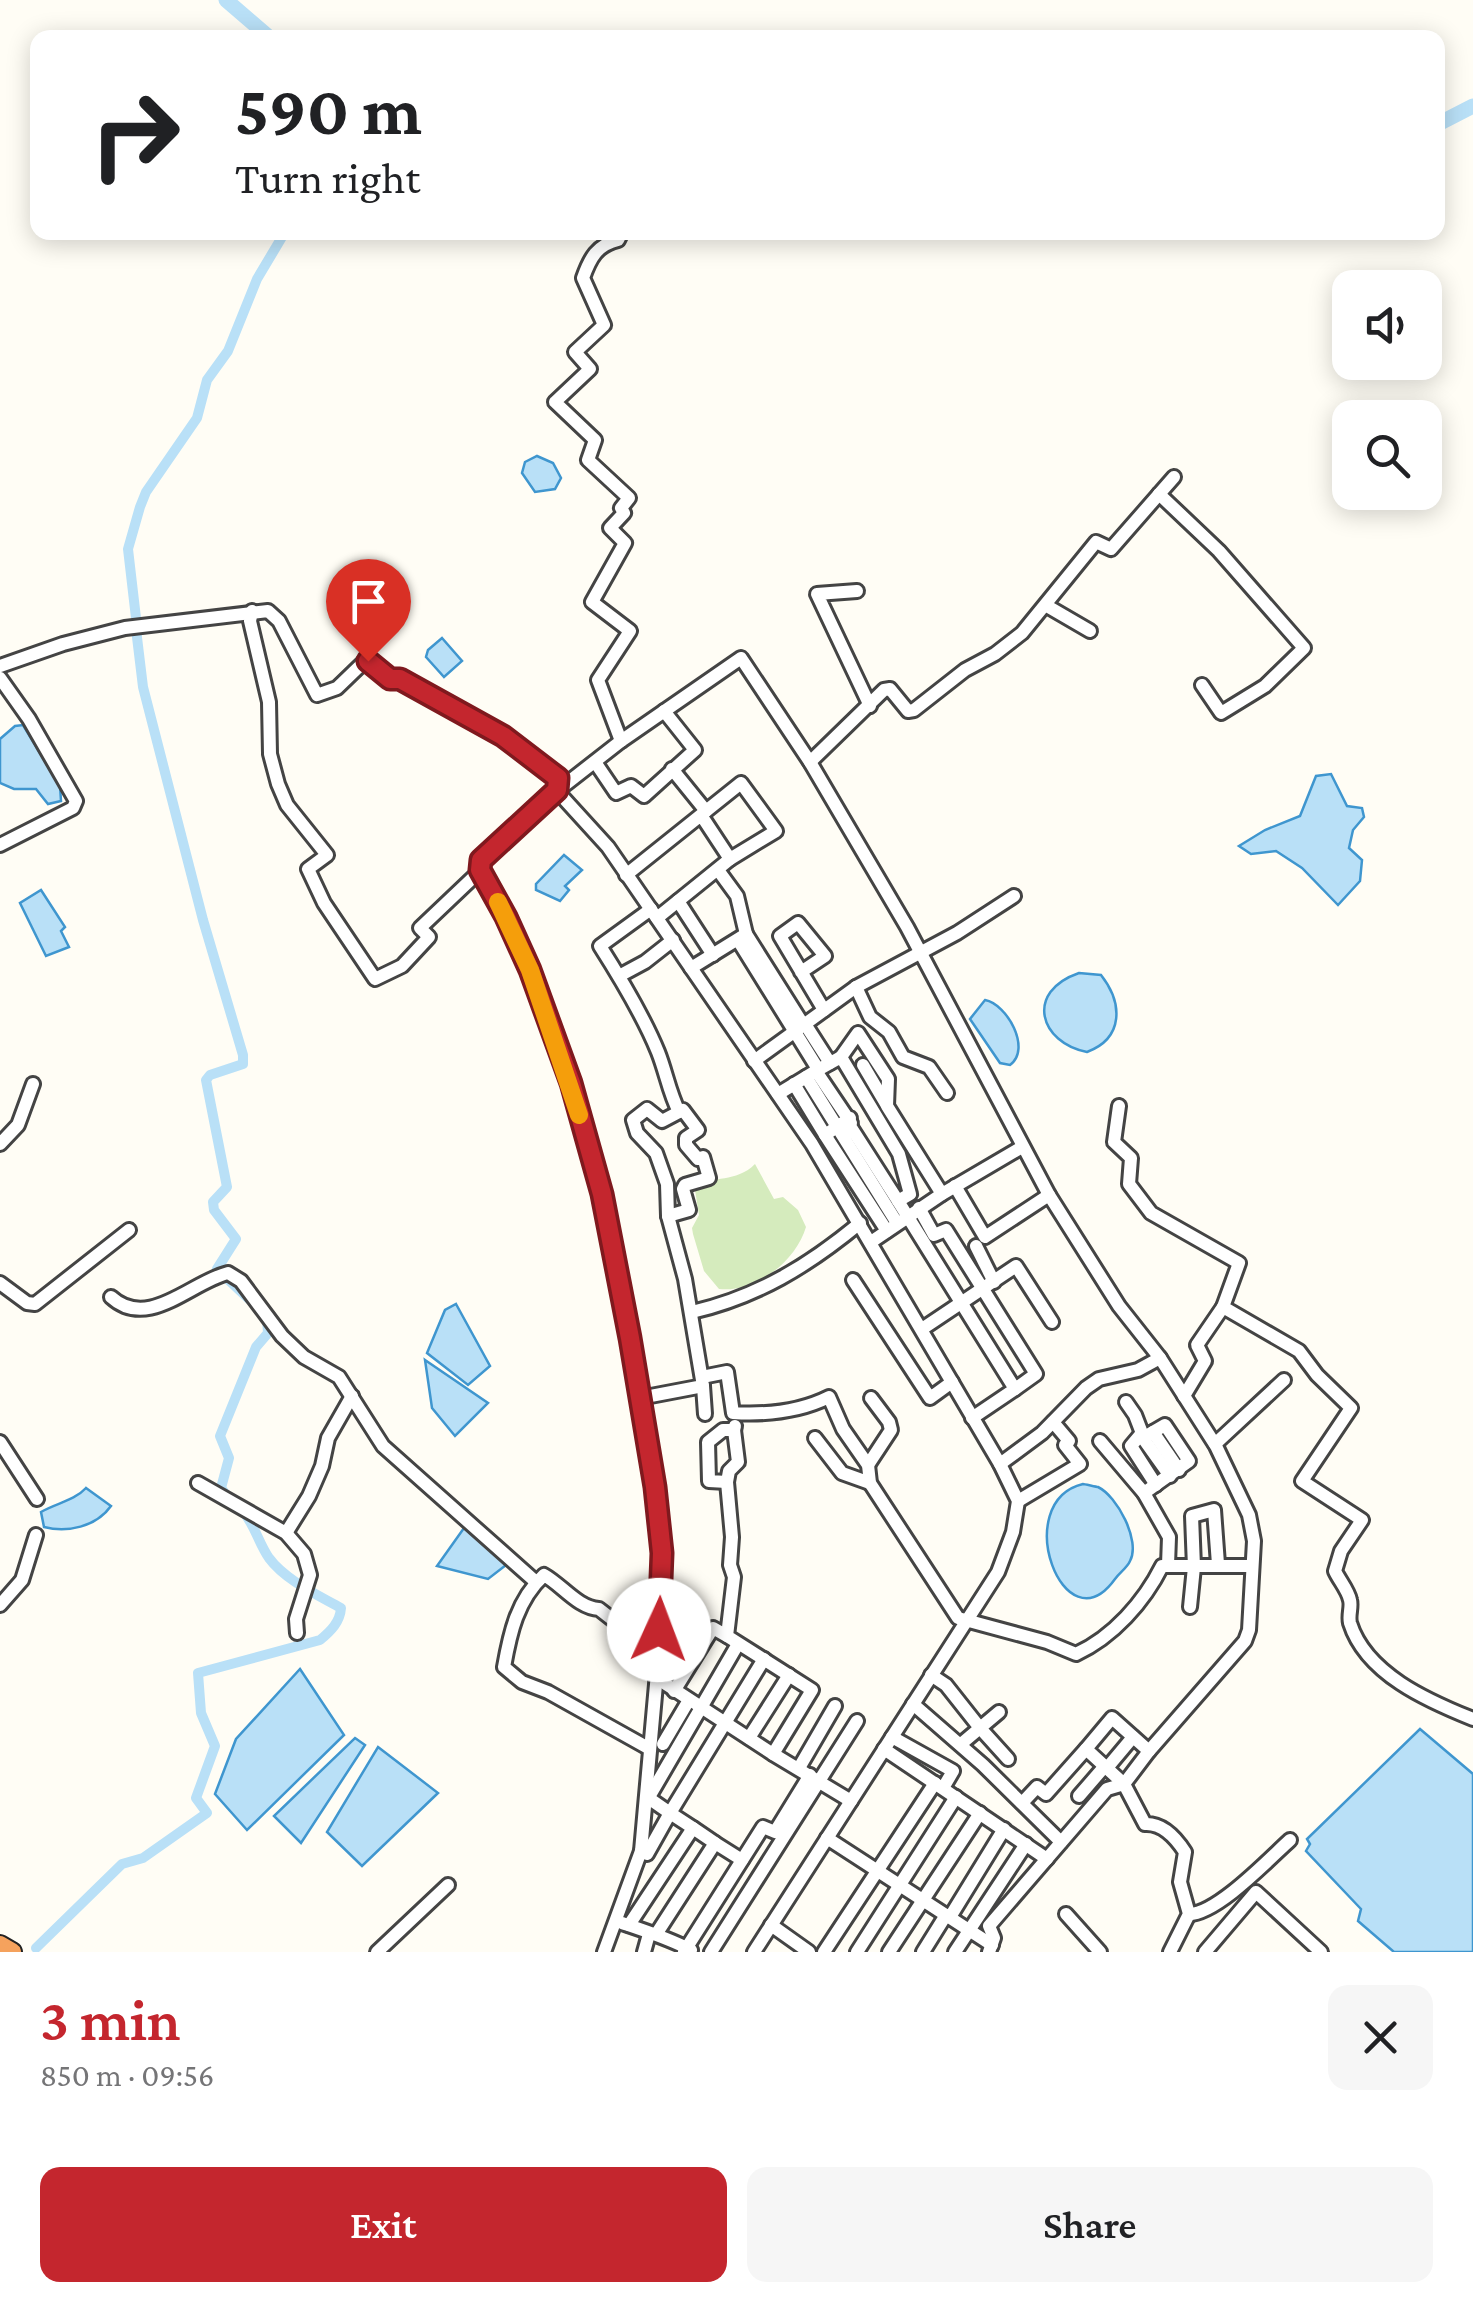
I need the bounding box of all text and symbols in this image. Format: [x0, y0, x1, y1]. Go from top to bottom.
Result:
icon: right [70, 70, 200, 200]
text: 590 m [235, 71, 422, 149]
text: Turn right [235, 153, 420, 203]
map controls [1332, 270, 1442, 510]
button: sound [1332, 270, 1442, 380]
button: search [1332, 400, 1442, 510]
pin [326, 559, 411, 662]
icon: arrive [341, 574, 396, 629]
position arrow [607, 1578, 711, 1682]
button: close [1328, 1985, 1433, 2090]
text: 3 min [40, 1986, 181, 2053]
text: 850 m · 09:56 [40, 2057, 214, 2093]
button: Exit [40, 2167, 727, 2282]
button: Share [747, 2167, 1433, 2282]

